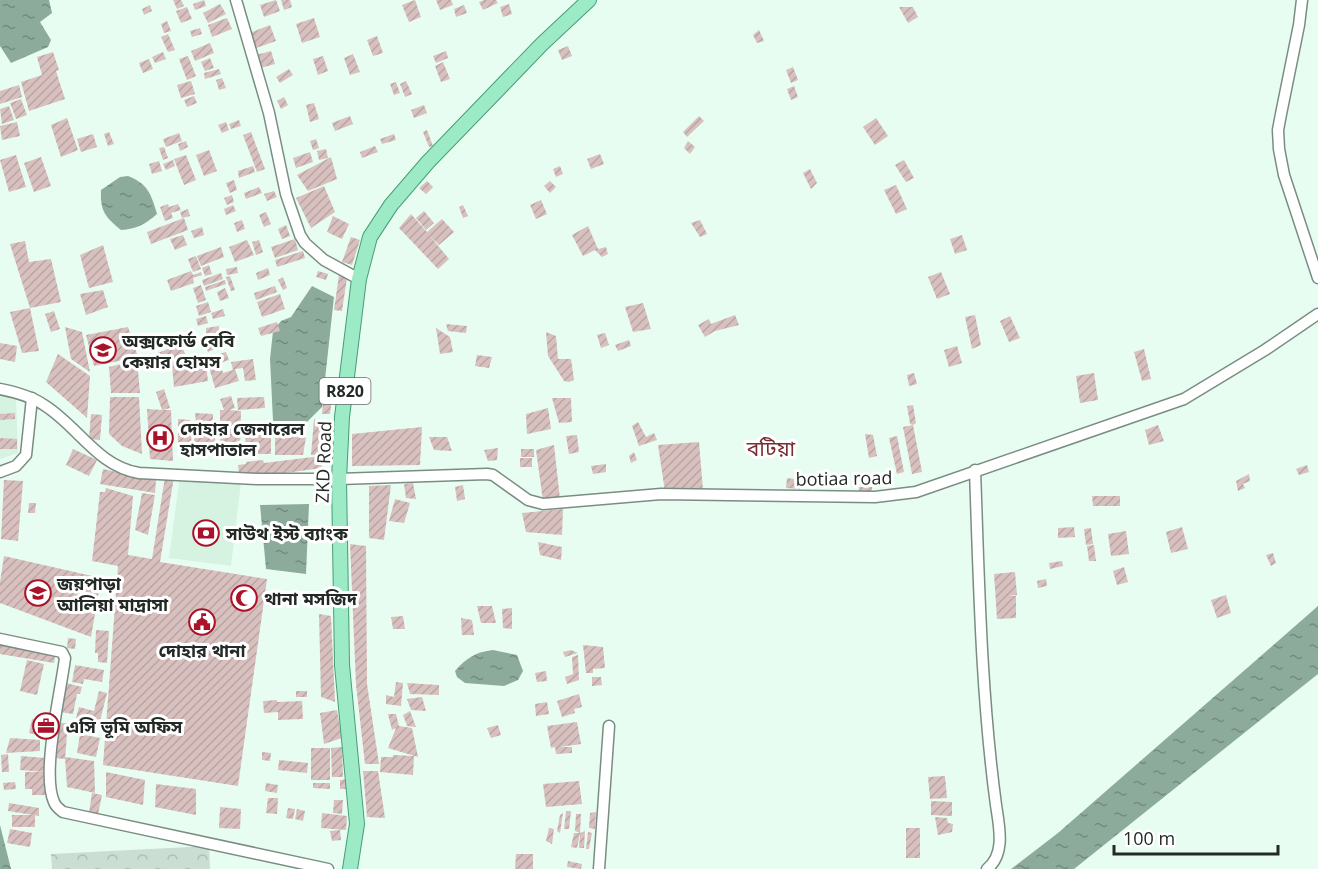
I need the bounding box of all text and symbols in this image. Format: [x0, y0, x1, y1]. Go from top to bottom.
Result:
place label: অক্সফোর্ড বেবি কেয়ার হোমস [121, 328, 236, 373]
school or university icon: অক্সফোর্ড বেবি কেয়ার হোমস [88, 335, 118, 365]
road number: R820 [320, 378, 370, 404]
place label: দোহার জেনারেল হাসপাতাল [179, 416, 305, 461]
street label: ZKD Road [310, 421, 336, 503]
hospital icon: দোহার জেনারেল হাসপাতাল [145, 423, 175, 453]
district label: বটিয়া [746, 434, 796, 462]
street label: botiaa road [795, 465, 893, 491]
bank icon: সাউথ ইস্ট ব্যাংক [191, 518, 221, 548]
place label: সাউথ ইস্ট ব্যাংক [225, 521, 348, 545]
place label: জয়পাড়া আলিয়া মাদ্রাসা [56, 571, 169, 616]
school or university icon: জয়পাড়া আলিয়া মাদ্রাসা [23, 578, 53, 608]
mosque icon: থানা মসজিদ [229, 583, 259, 613]
place label: থানা মসজিদ [264, 586, 358, 610]
public building icon: দোহার থানা [187, 607, 217, 637]
place label: দোহার থানা [159, 638, 246, 662]
office icon: এসি ভূমি অফিস [31, 711, 61, 741]
place label: এসি ভূমি অফিস [66, 714, 183, 739]
scale bar [1114, 818, 1278, 856]
text: 100 m [1123, 826, 1175, 850]

